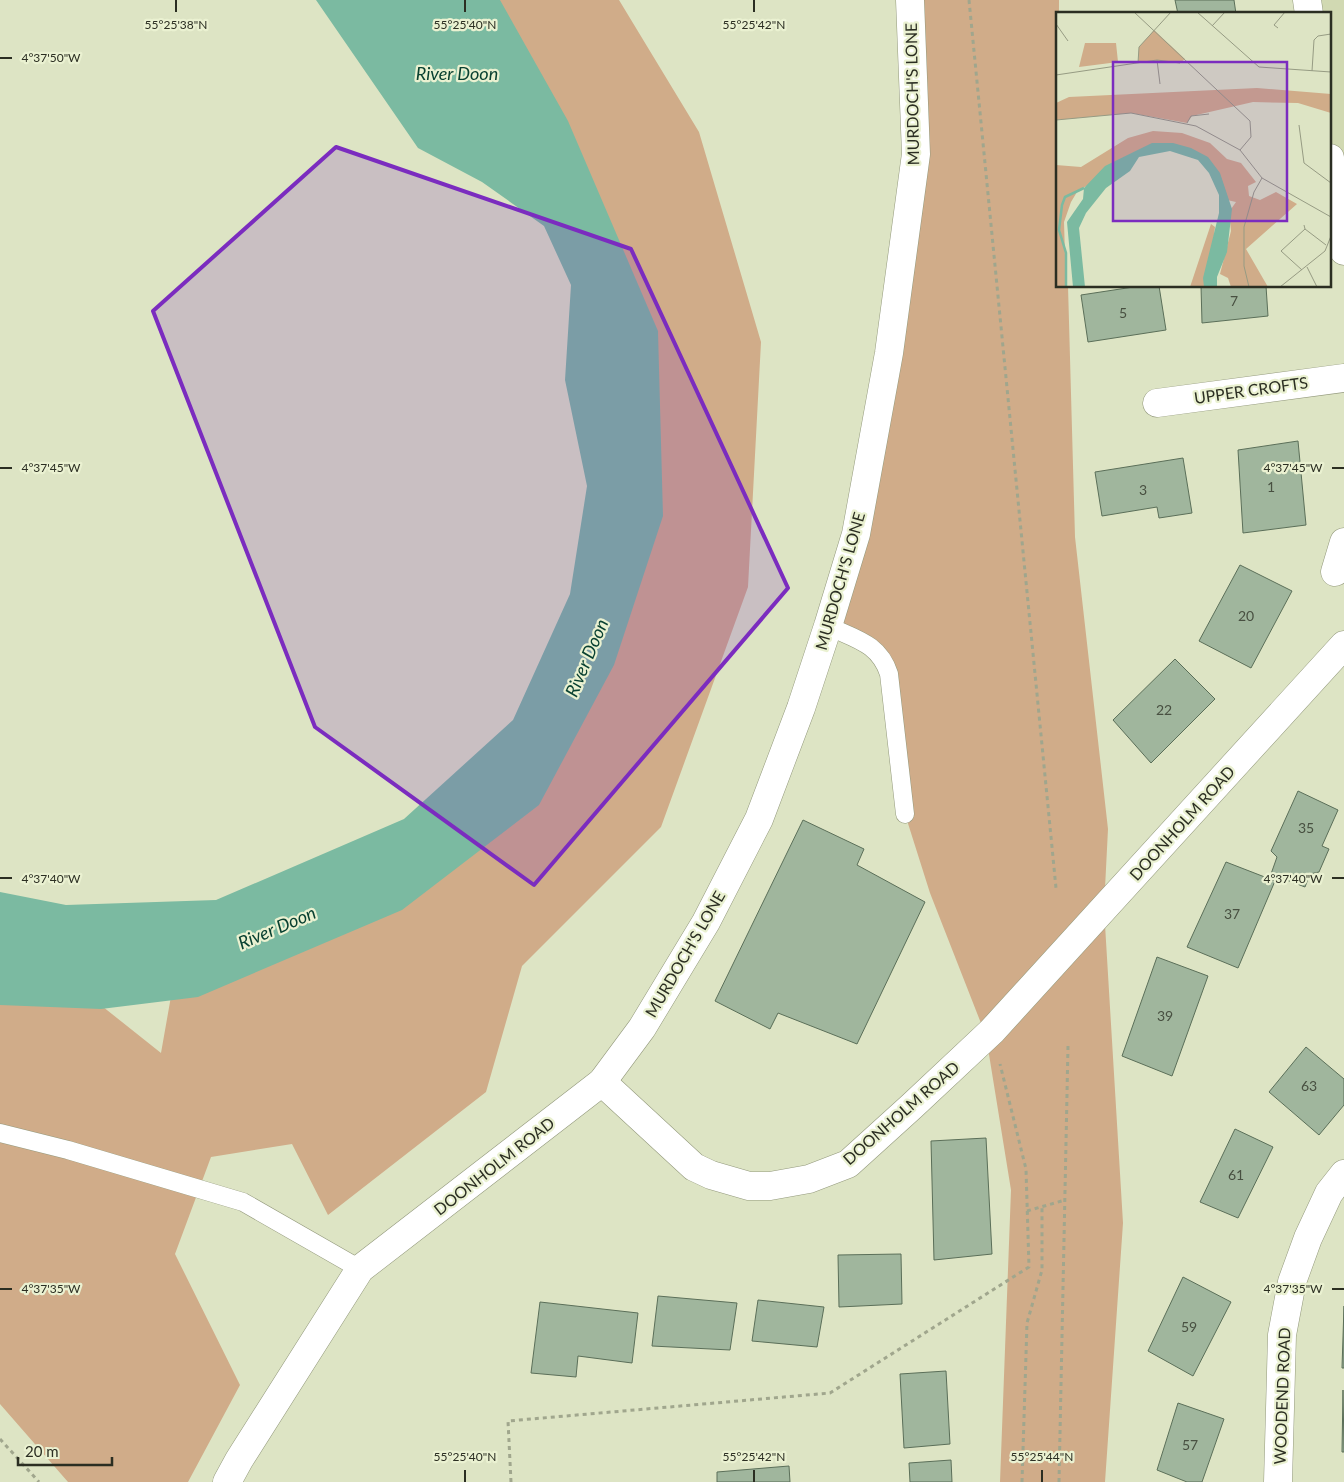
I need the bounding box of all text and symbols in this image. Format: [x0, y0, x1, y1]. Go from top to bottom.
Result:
inset map [1056, 12, 1332, 288]
text: 55°25'38"N [145, 17, 207, 32]
text: 55°25'40"N [434, 17, 496, 32]
text: 55°25'42"N [723, 17, 785, 32]
street label: MURDOCH'S LONE [901, 23, 922, 165]
text: 4°37'50"W [21, 50, 81, 65]
water label: River Doon [416, 62, 498, 84]
house number: 7 [1230, 292, 1238, 309]
house number: 5 [1119, 304, 1127, 321]
street label: UPPER CROFTS [1193, 372, 1309, 407]
text: 4°37'45"W [21, 460, 81, 475]
text: 4°37'45"W [1263, 460, 1323, 475]
house number: 1 [1267, 478, 1275, 495]
house number: 3 [1139, 481, 1147, 498]
street label: MURDOCH'S LONE [811, 510, 868, 652]
house number: 20 [1238, 607, 1254, 624]
water label: River Doon [560, 615, 612, 700]
house number: 22 [1156, 701, 1172, 718]
street label: DOONHOLM ROAD [1125, 761, 1238, 884]
house number: 35 [1298, 819, 1314, 836]
text: 4°37'40"W [21, 871, 81, 886]
text: 4°37'40"W [1263, 871, 1323, 886]
street label: MURDOCH'S LONE [641, 887, 728, 1020]
water label: River Doon [234, 901, 319, 953]
house number: 37 [1224, 905, 1240, 922]
house number: 39 [1157, 1007, 1173, 1024]
street label: DOONHOLM ROAD [839, 1057, 963, 1168]
house number: 63 [1301, 1077, 1317, 1094]
street label: DOONHOLM ROAD [430, 1113, 558, 1219]
house number: 61 [1228, 1166, 1244, 1183]
text: 4°37'35"W [21, 1281, 81, 1296]
text: 4°37'35"W [1263, 1281, 1323, 1296]
house number: 59 [1181, 1318, 1197, 1335]
street label: WOODEND ROAD [1270, 1327, 1293, 1465]
scale bar [18, 1434, 111, 1466]
house number: 57 [1182, 1436, 1198, 1453]
text: 20 m [25, 1442, 59, 1460]
text: 55°25'40"N [434, 1449, 496, 1464]
text: 55°25'42"N [723, 1449, 785, 1464]
text: 55°25'44"N [1011, 1449, 1073, 1464]

